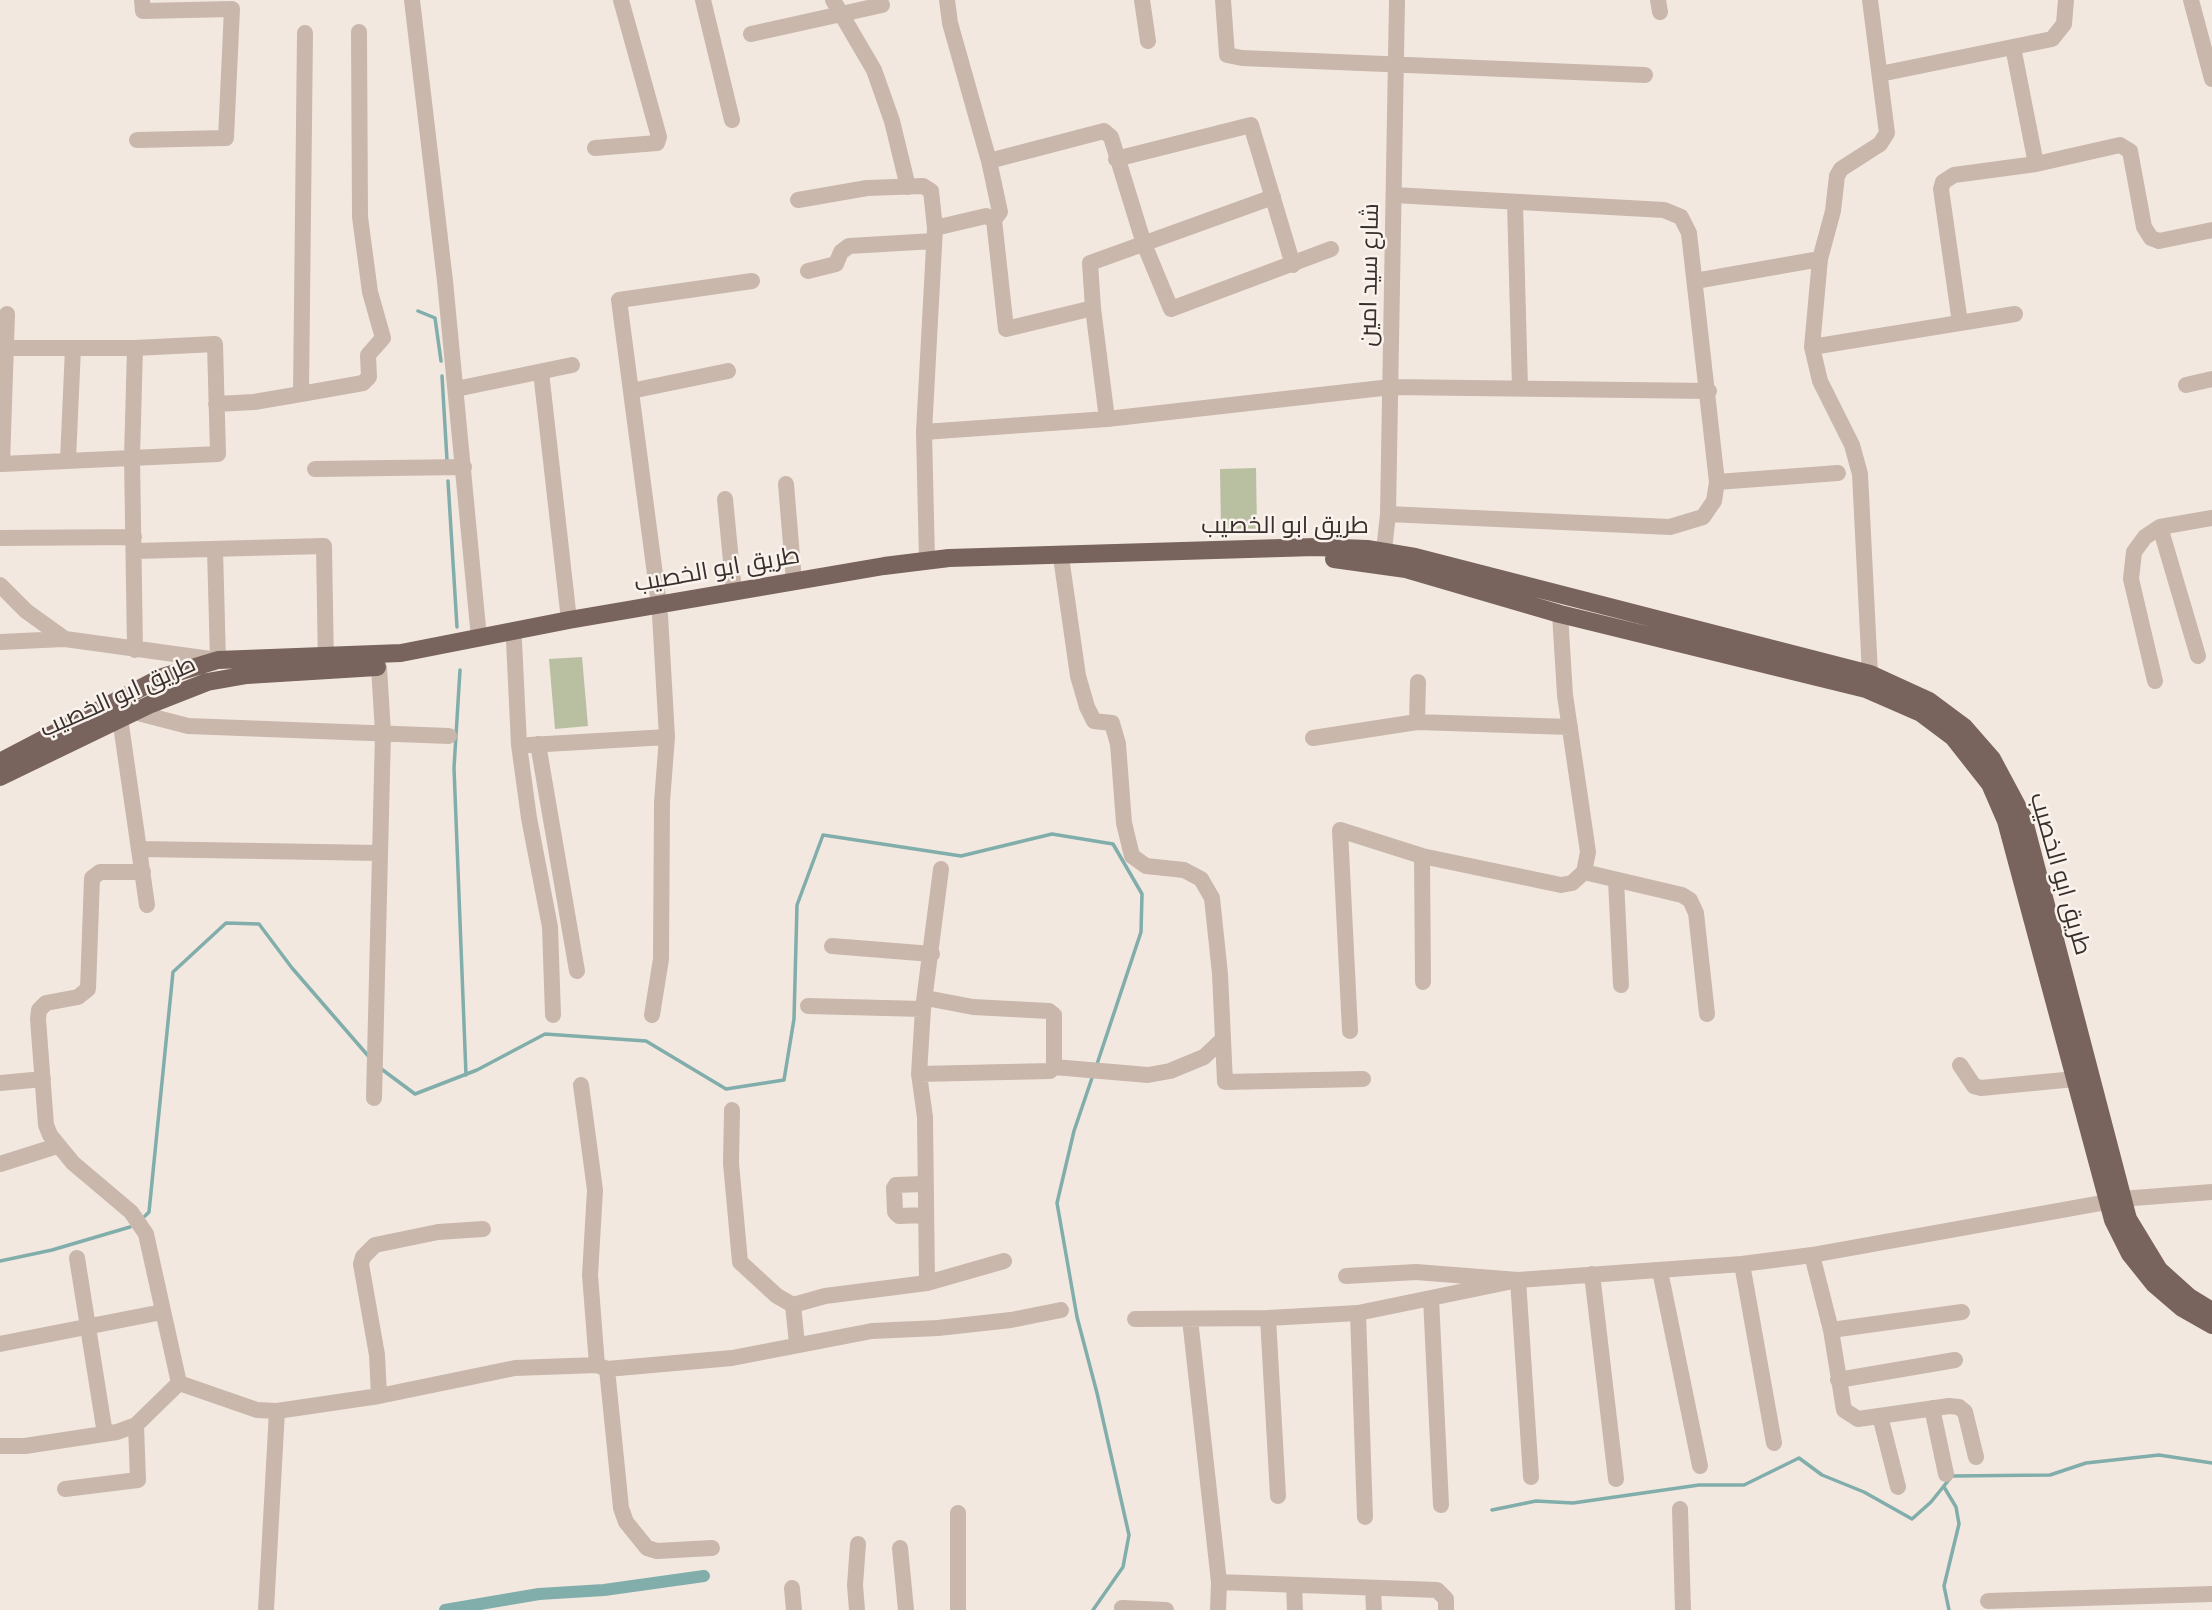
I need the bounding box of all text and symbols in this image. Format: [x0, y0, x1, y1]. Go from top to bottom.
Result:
street label: شارع سيد امين [1354, 203, 1386, 347]
street label: طريق ابو الخصيب [1201, 512, 1369, 540]
street label: طريق ابو الخصيب [632, 541, 802, 599]
street label: طريق ابو الخصيب [36, 650, 200, 744]
street label: طريق ابو الخصيب [2023, 789, 2097, 959]

